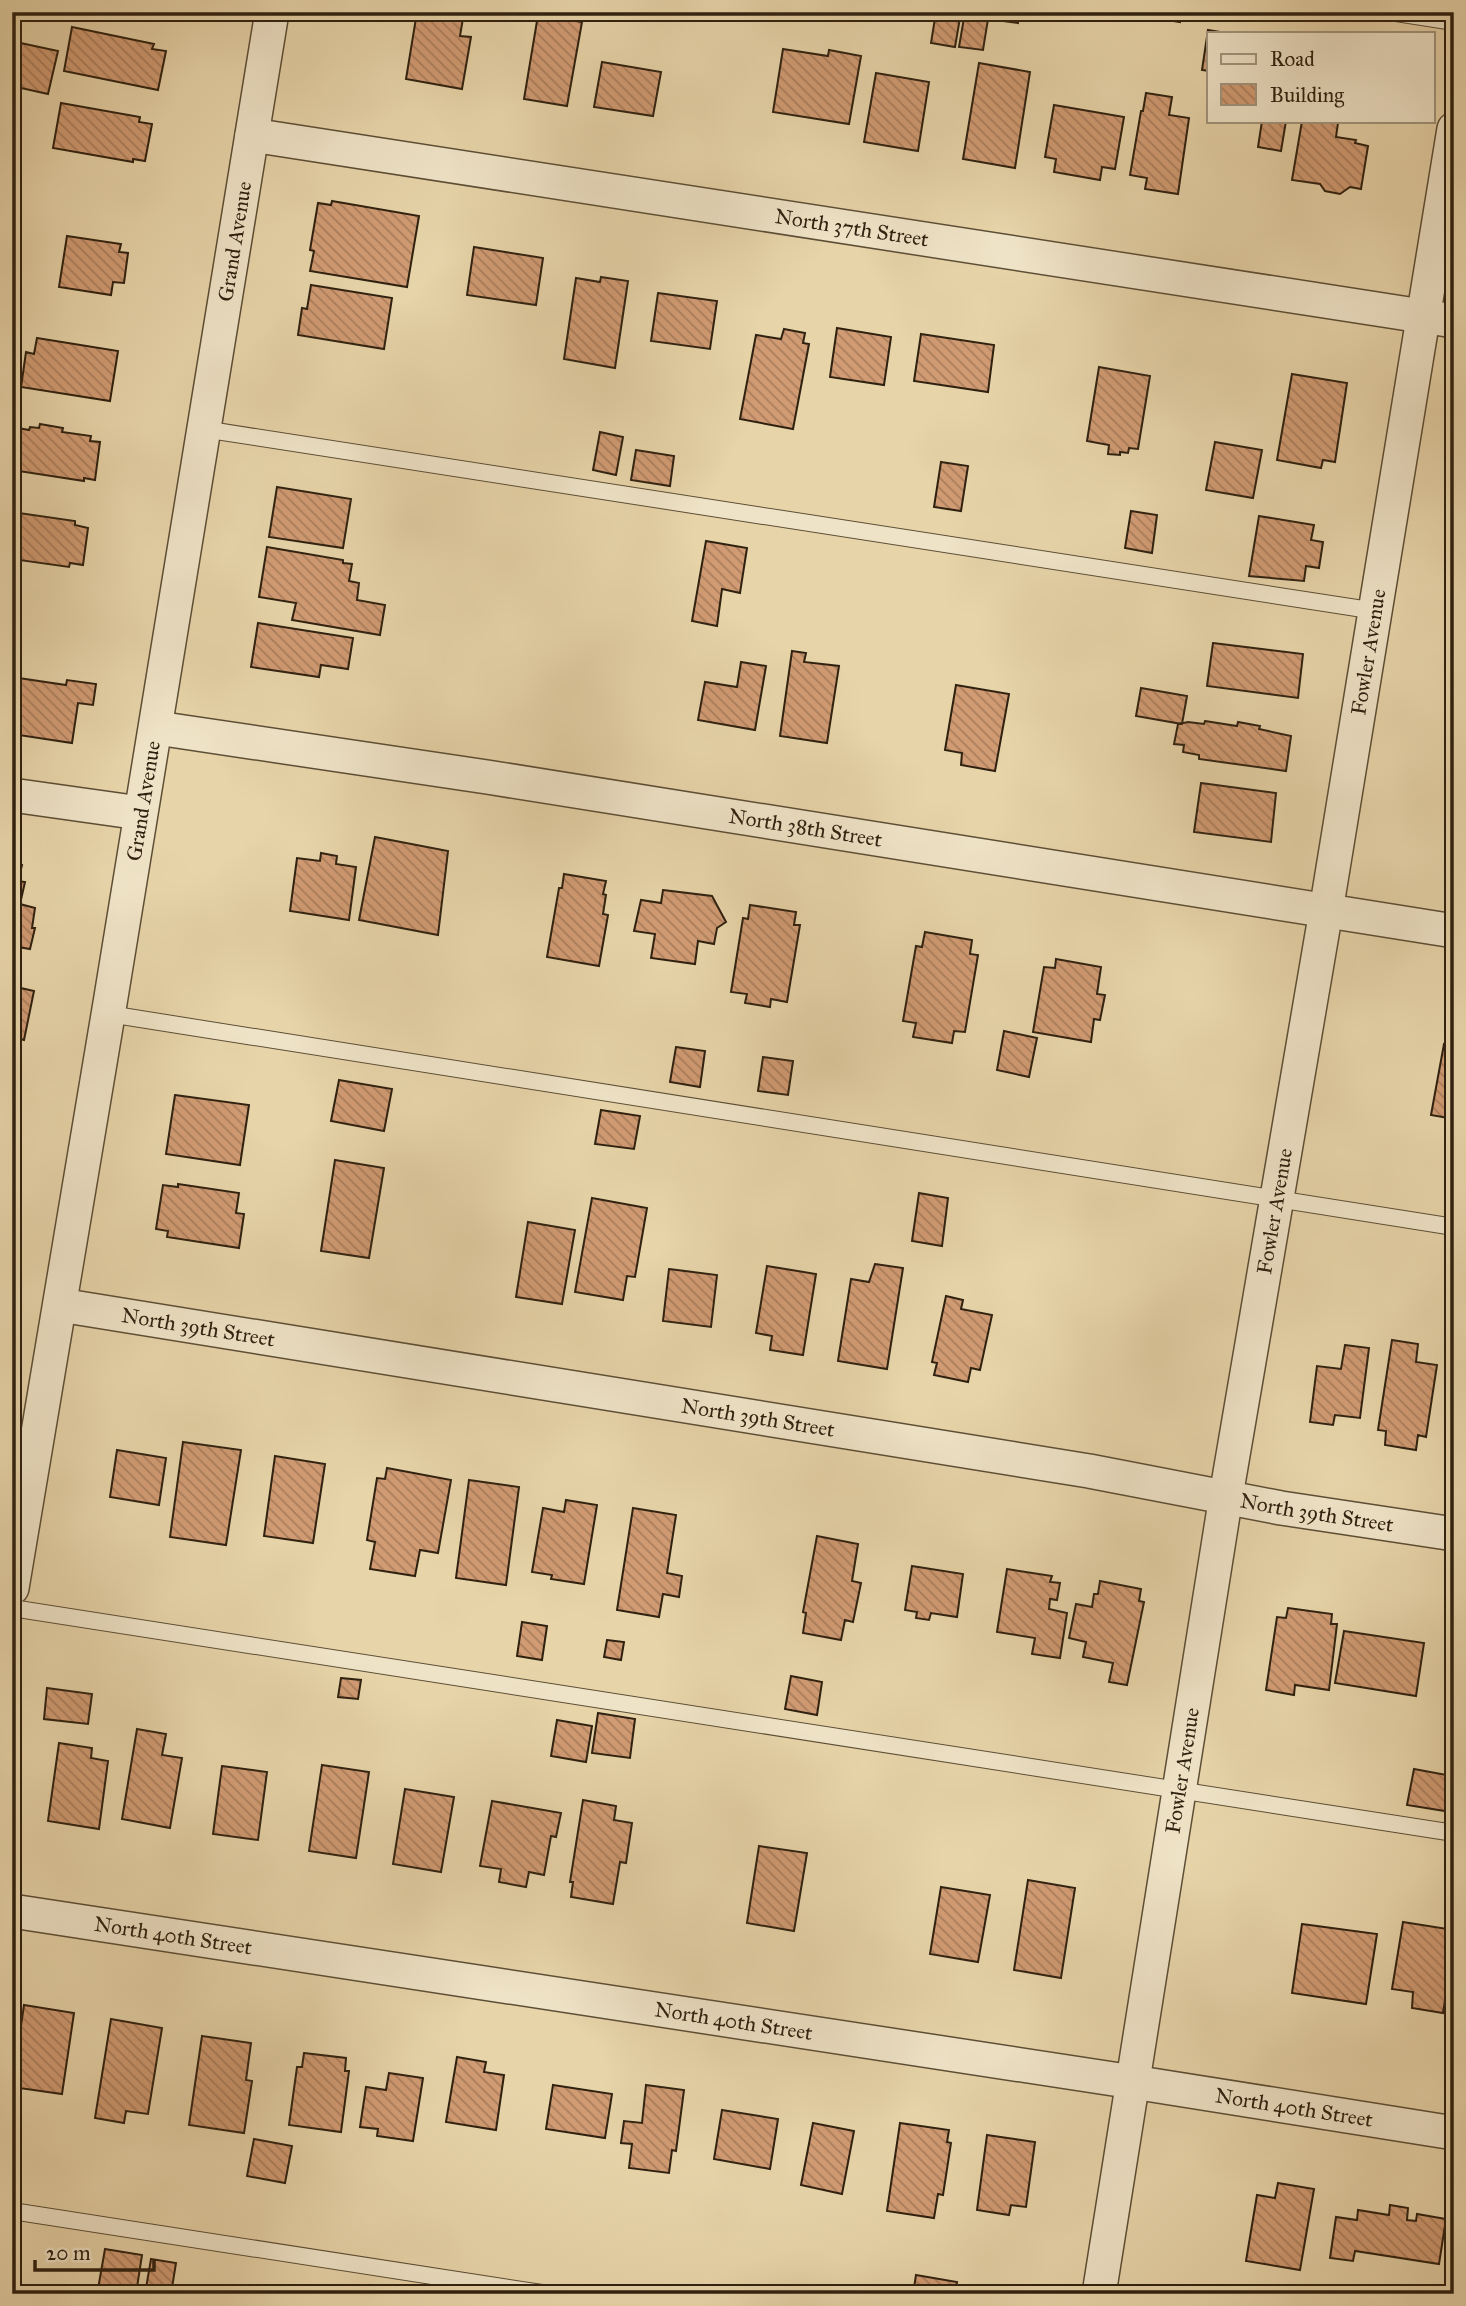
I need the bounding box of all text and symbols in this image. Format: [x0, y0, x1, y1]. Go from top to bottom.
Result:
legend [1207, 32, 1434, 122]
text: Road [1270, 46, 1315, 72]
text: Building [1270, 82, 1344, 108]
street label: Grand Avenue [212, 179, 257, 304]
street label: North 37th Street [773, 203, 931, 253]
street label: Fowler Avenue [1345, 587, 1392, 717]
street label: Grand Avenue [121, 739, 166, 863]
street label: North 38th Street [727, 803, 885, 853]
street label: Fowler Avenue [1251, 1146, 1298, 1276]
street label: North 39th Street [120, 1302, 277, 1353]
street label: North 39th Street [679, 1392, 837, 1443]
street label: North 39th Street [1238, 1487, 1396, 1538]
street label: Fowler Avenue [1159, 1705, 1205, 1836]
street label: North 40th Street [92, 1911, 254, 1961]
street label: North 40th Street [653, 1996, 815, 2046]
street label: North 40th Street [1213, 2082, 1375, 2133]
scale bar [35, 2229, 154, 2273]
text: 20 m [46, 2240, 91, 2266]

